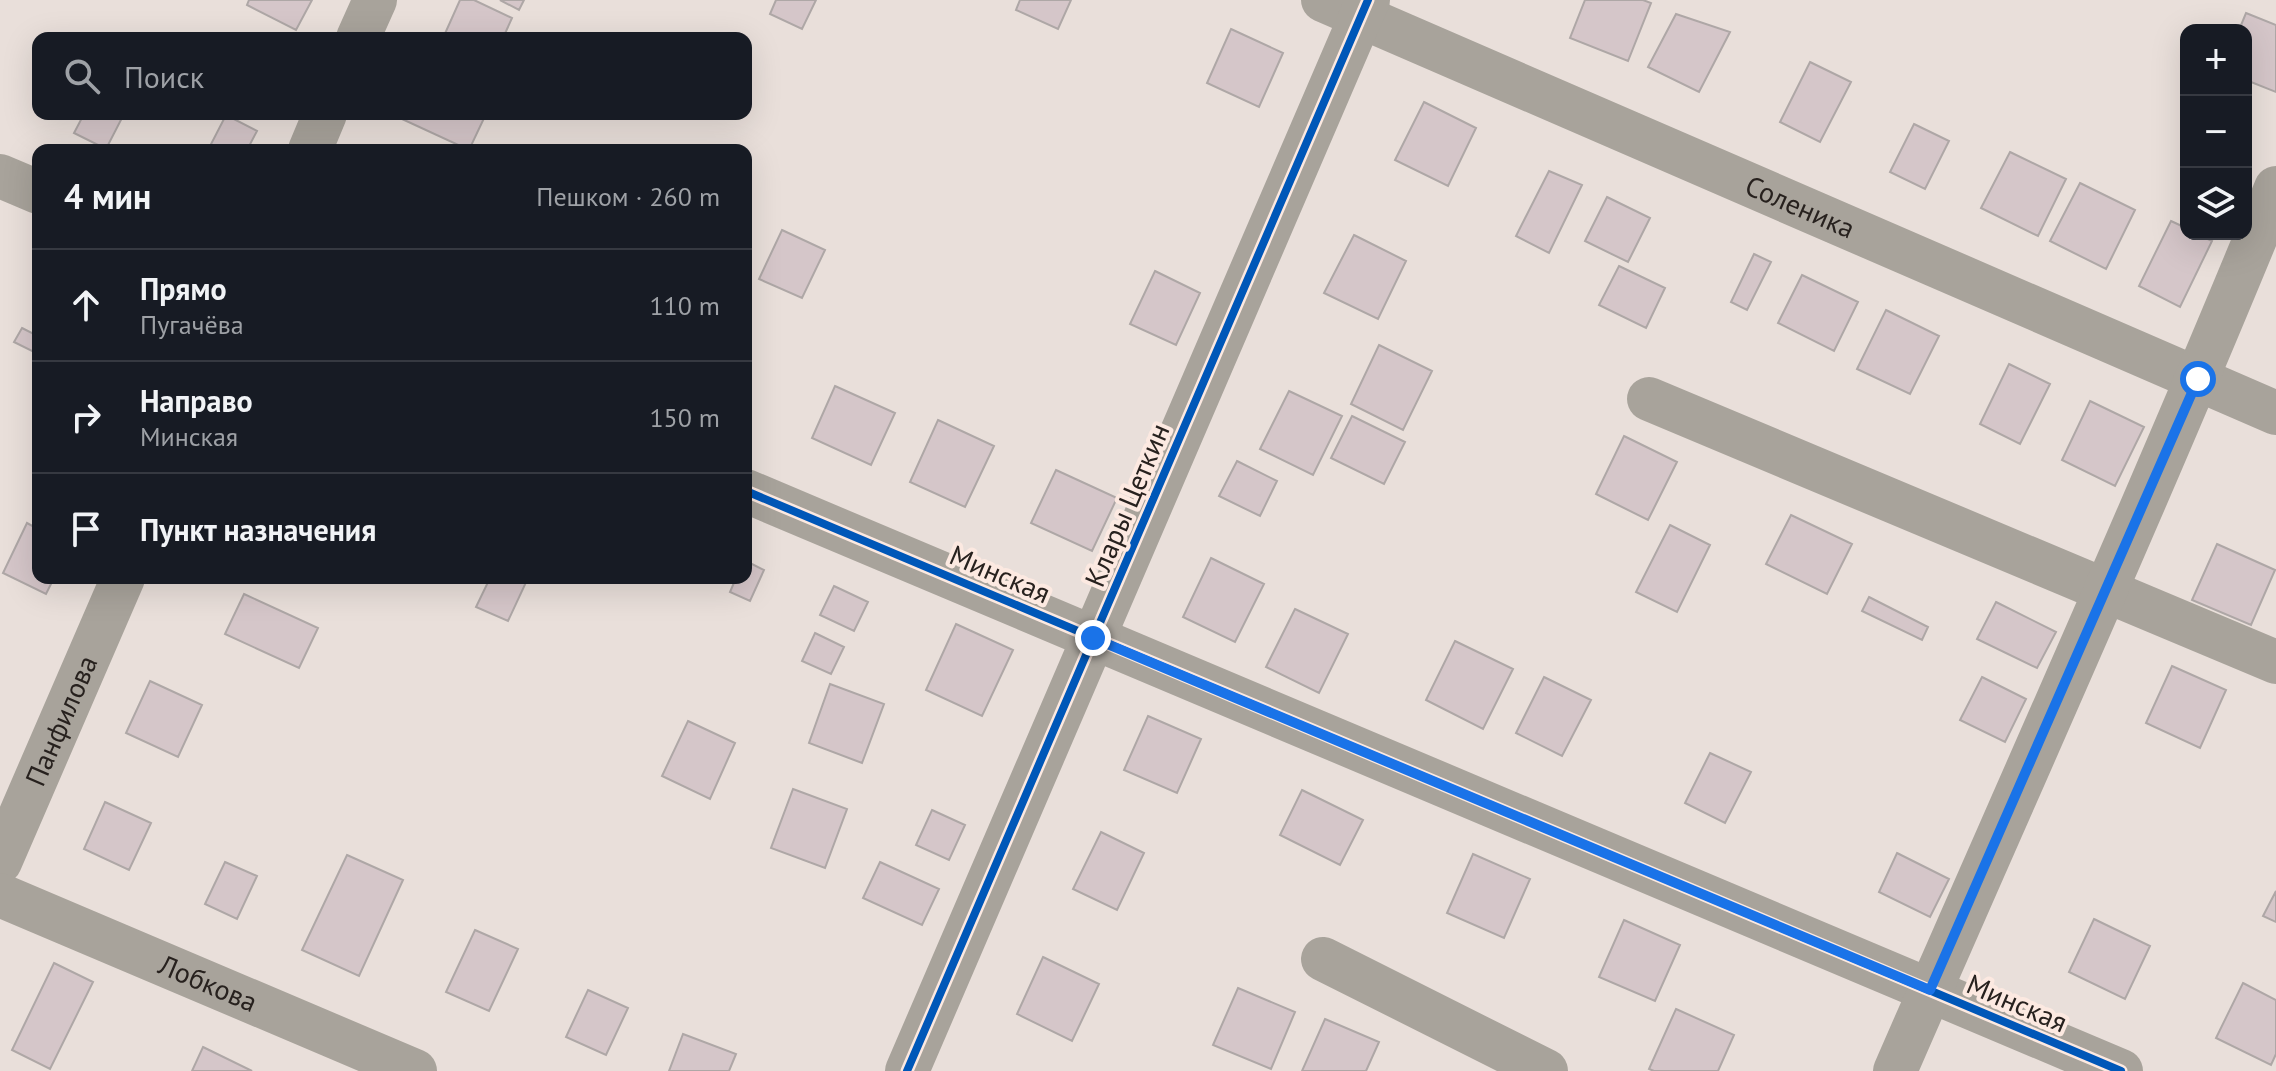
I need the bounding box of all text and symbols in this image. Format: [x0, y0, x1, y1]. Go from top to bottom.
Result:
map controls [2180, 24, 2252, 240]
button: + [2180, 24, 2252, 96]
search box [32, 32, 752, 120]
icon: search [60, 54, 104, 98]
text: Поиск [124, 57, 204, 96]
button: − [2180, 96, 2252, 168]
street label: Соленика [1740, 166, 1861, 246]
button: layers [2180, 168, 2252, 240]
text: 4 мин [64, 174, 151, 218]
text: Пешком · 260 m [536, 180, 720, 213]
text: Прямо [140, 269, 227, 308]
icon: ahead [64, 283, 108, 327]
text: 110 m [649, 289, 720, 322]
text: Пугачёва [140, 308, 244, 341]
route start [2180, 361, 2216, 397]
text: Направо [140, 381, 253, 420]
icon: right [64, 395, 108, 439]
text: 150 m [649, 401, 720, 434]
street label: Клары Цеткин [1076, 418, 1178, 592]
text: Минская [140, 420, 238, 453]
icon: arrive [64, 507, 108, 551]
text: Пункт назначения [140, 510, 376, 549]
street label: Минская [944, 536, 1056, 611]
route end [1075, 620, 1111, 656]
street label: Панфилова [16, 649, 105, 792]
street label: Лобкова [152, 945, 263, 1020]
street label: Минская [1961, 965, 2073, 1040]

